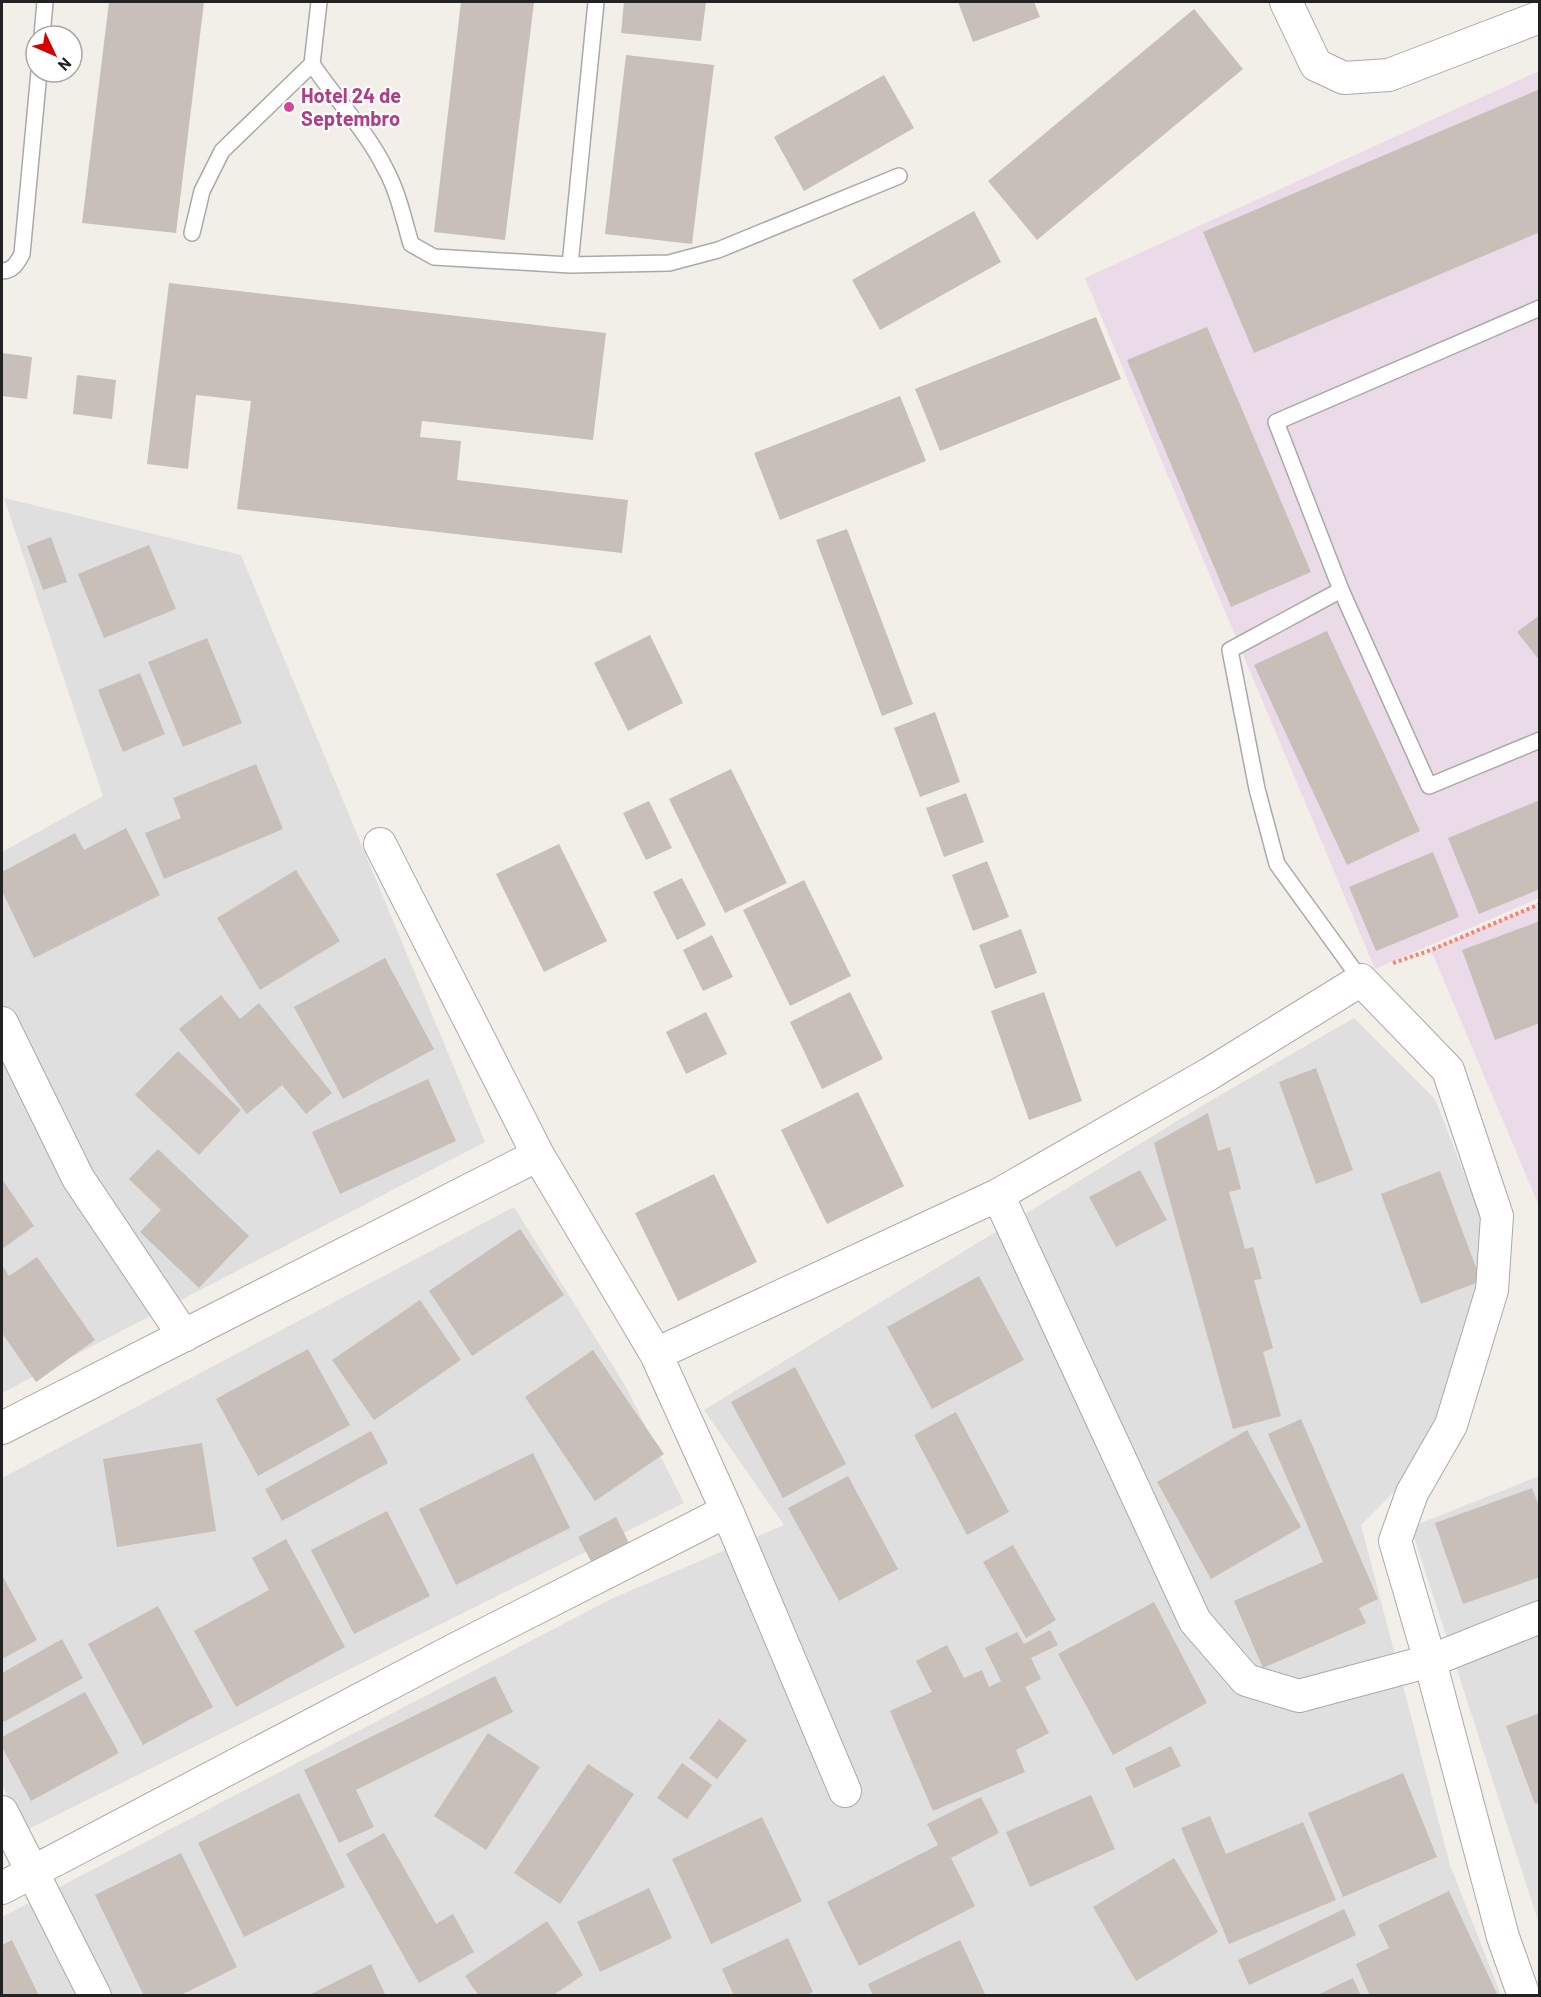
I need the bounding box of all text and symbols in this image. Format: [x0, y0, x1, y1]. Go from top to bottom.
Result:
north arrow [24, 24, 84, 84]
text: N [55, 54, 76, 75]
place label: Hotel 24 de Septembro [301, 83, 401, 130]
marker: Hotel 24 de Septembro [282, 100, 296, 114]

